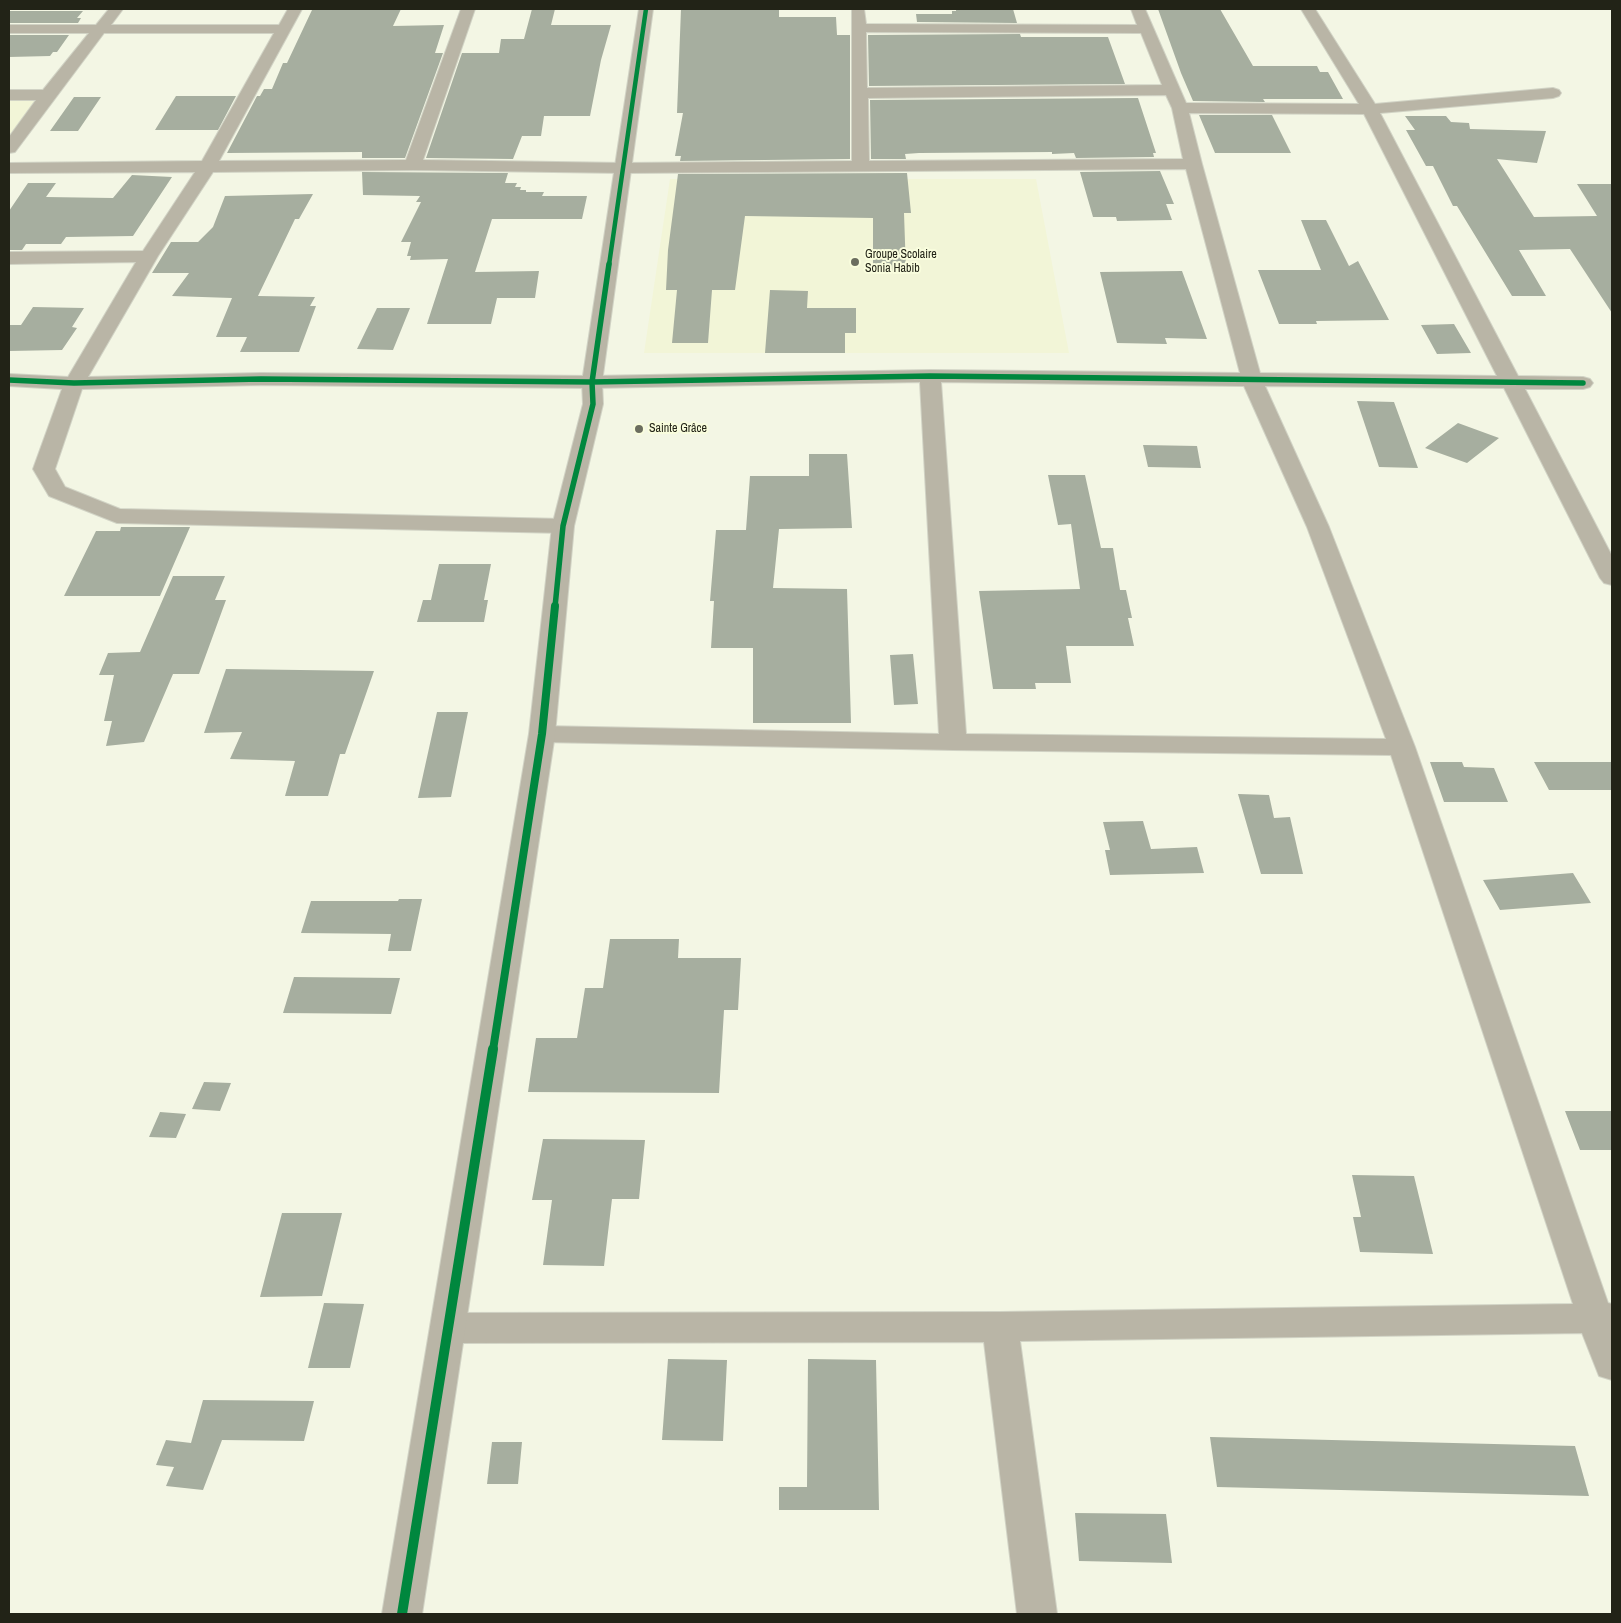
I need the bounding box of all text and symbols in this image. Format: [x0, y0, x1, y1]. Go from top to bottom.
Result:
place label: Groupe Scolaire Sonia Habib [865, 248, 937, 276]
marker: Groupe Scolaire Sonia Habib [849, 256, 861, 268]
place label: Sainte Grâce [649, 422, 707, 436]
marker: Sainte Grâce [633, 423, 645, 435]

